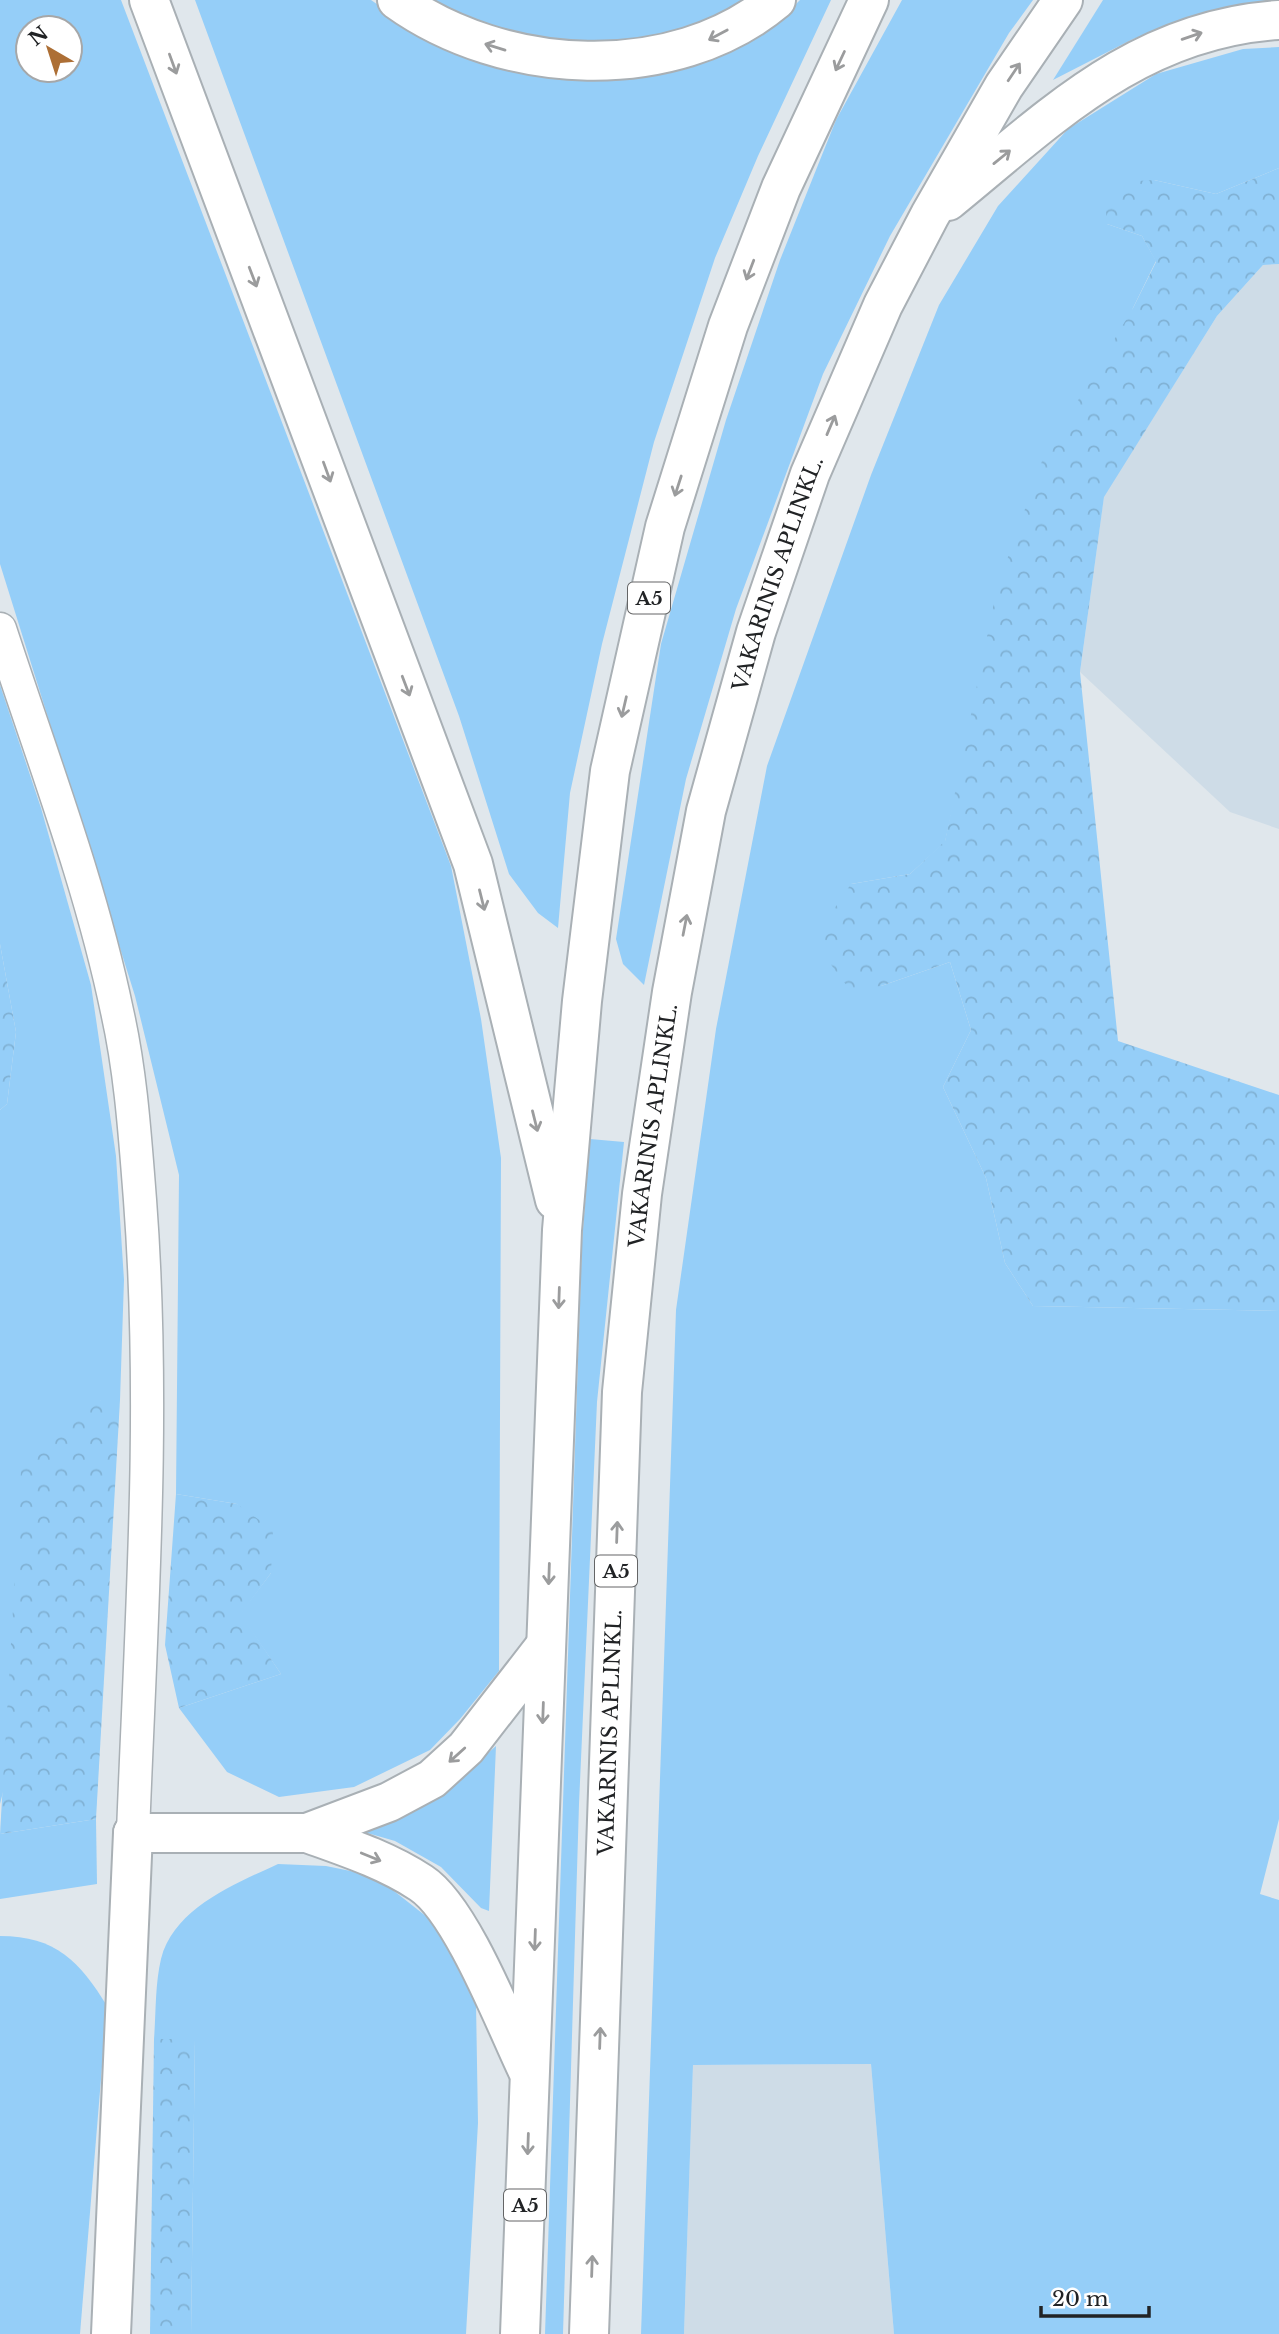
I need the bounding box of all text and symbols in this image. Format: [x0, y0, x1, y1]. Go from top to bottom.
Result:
north arrow [14, 14, 84, 84]
text: N [24, 22, 53, 51]
one-way arrow [708, 29, 729, 42]
one-way arrow [1181, 29, 1203, 41]
one-way arrow [485, 39, 507, 52]
one-way arrow [832, 50, 846, 71]
one-way arrow [168, 52, 180, 74]
one-way arrow [1007, 63, 1021, 82]
one-way arrow [992, 149, 1010, 165]
one-way arrow [742, 259, 755, 281]
one-way arrow [248, 266, 260, 287]
one-way arrow [825, 415, 838, 436]
street label: VAKARINIS APLINKL. [727, 452, 829, 695]
one-way arrow [321, 461, 334, 483]
one-way arrow [670, 475, 683, 497]
road number: A5 [628, 582, 670, 614]
one-way arrow [401, 674, 413, 696]
one-way arrow [617, 695, 631, 718]
one-way arrow [476, 888, 489, 911]
one-way arrow [679, 914, 692, 936]
street label: VAKARINIS APLINKL. [624, 1002, 683, 1250]
one-way arrow [529, 1109, 543, 1132]
one-way arrow [553, 1286, 566, 1309]
one-way arrow [611, 1521, 624, 1544]
road number: A5 [595, 1555, 637, 1586]
one-way arrow [542, 1562, 555, 1585]
street label: VAKARINIS APLINKL. [593, 1609, 627, 1857]
one-way arrow [537, 1701, 550, 1724]
one-way arrow [449, 1747, 466, 1764]
one-way arrow [359, 1851, 381, 1864]
one-way arrow [528, 1929, 542, 1952]
one-way arrow [593, 2027, 606, 2050]
one-way arrow [521, 2132, 534, 2155]
road number: A5 [504, 2190, 546, 2220]
one-way arrow [585, 2255, 598, 2278]
scale bar [1041, 2274, 1150, 2318]
text: 20 m [1052, 2286, 1109, 2312]

